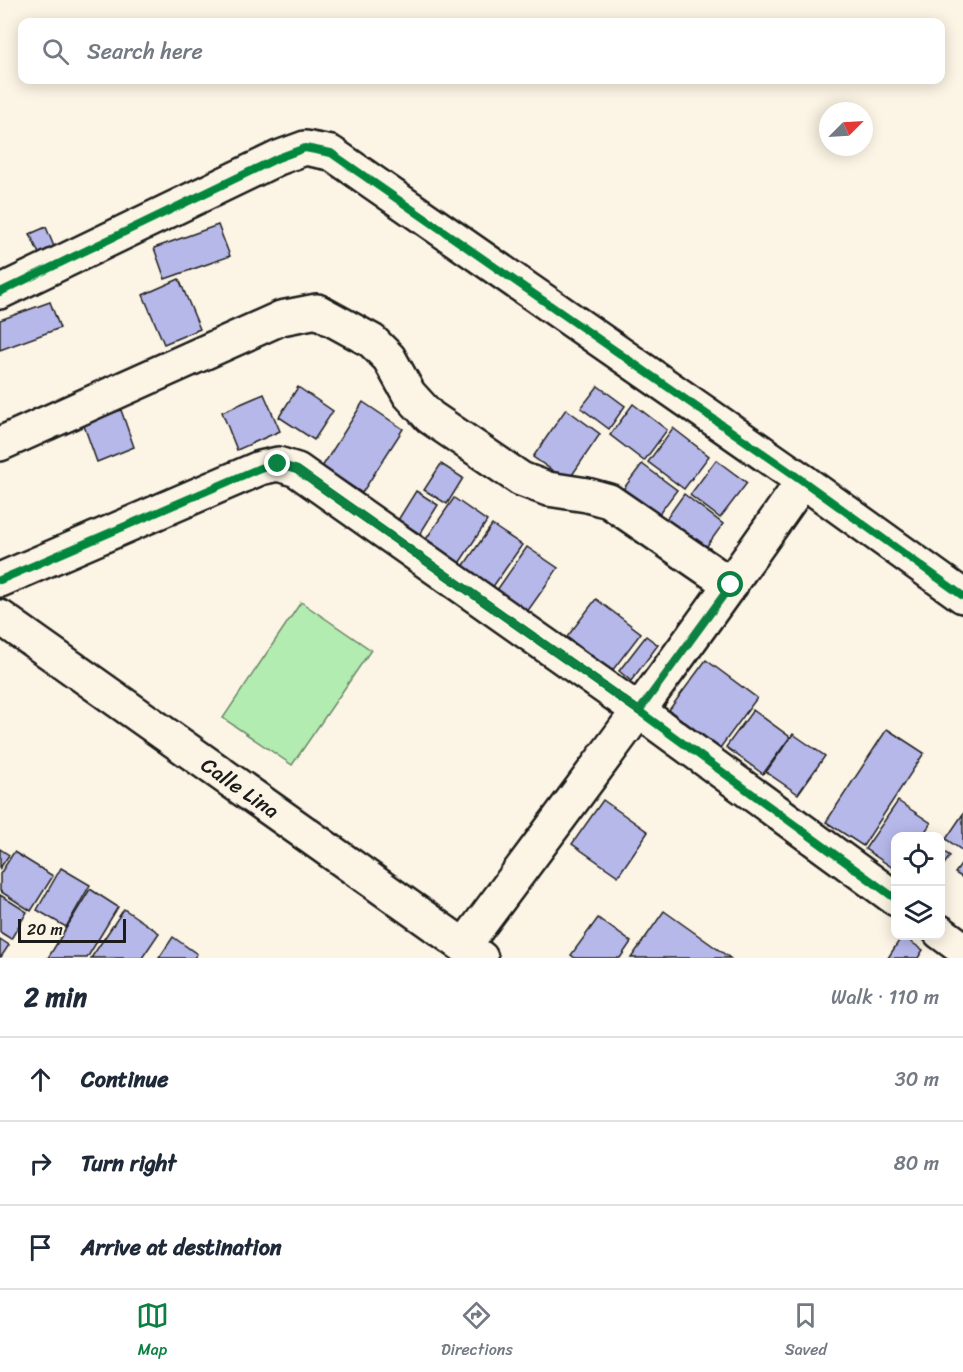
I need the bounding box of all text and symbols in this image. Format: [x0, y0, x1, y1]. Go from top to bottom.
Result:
search box [18, 18, 945, 84]
text: Search here [87, 32, 203, 71]
icon: search [39, 35, 72, 68]
north arrow [819, 102, 873, 156]
route end [264, 450, 290, 476]
route start [717, 571, 743, 597]
street label: Calle Lina [193, 747, 288, 829]
map controls [891, 832, 945, 940]
button: locate [891, 832, 945, 886]
button: layers [891, 886, 945, 940]
text: 20 m [27, 915, 63, 944]
scale bar [18, 916, 126, 944]
text: 2 min [24, 974, 87, 1020]
text: Walk · 110 m [831, 980, 939, 1015]
text: Continue [81, 1060, 169, 1099]
text: 30 m [895, 1062, 939, 1097]
icon: ahead [24, 1063, 57, 1096]
text: Turn right [81, 1144, 176, 1183]
text: 80 m [894, 1146, 939, 1181]
icon: right [24, 1147, 57, 1180]
text: Arrive at destination [81, 1228, 282, 1267]
icon: arrive [24, 1231, 57, 1264]
tab: Map [136, 1299, 169, 1364]
tab: Directions [441, 1299, 513, 1364]
tab: Saved [785, 1299, 827, 1364]

